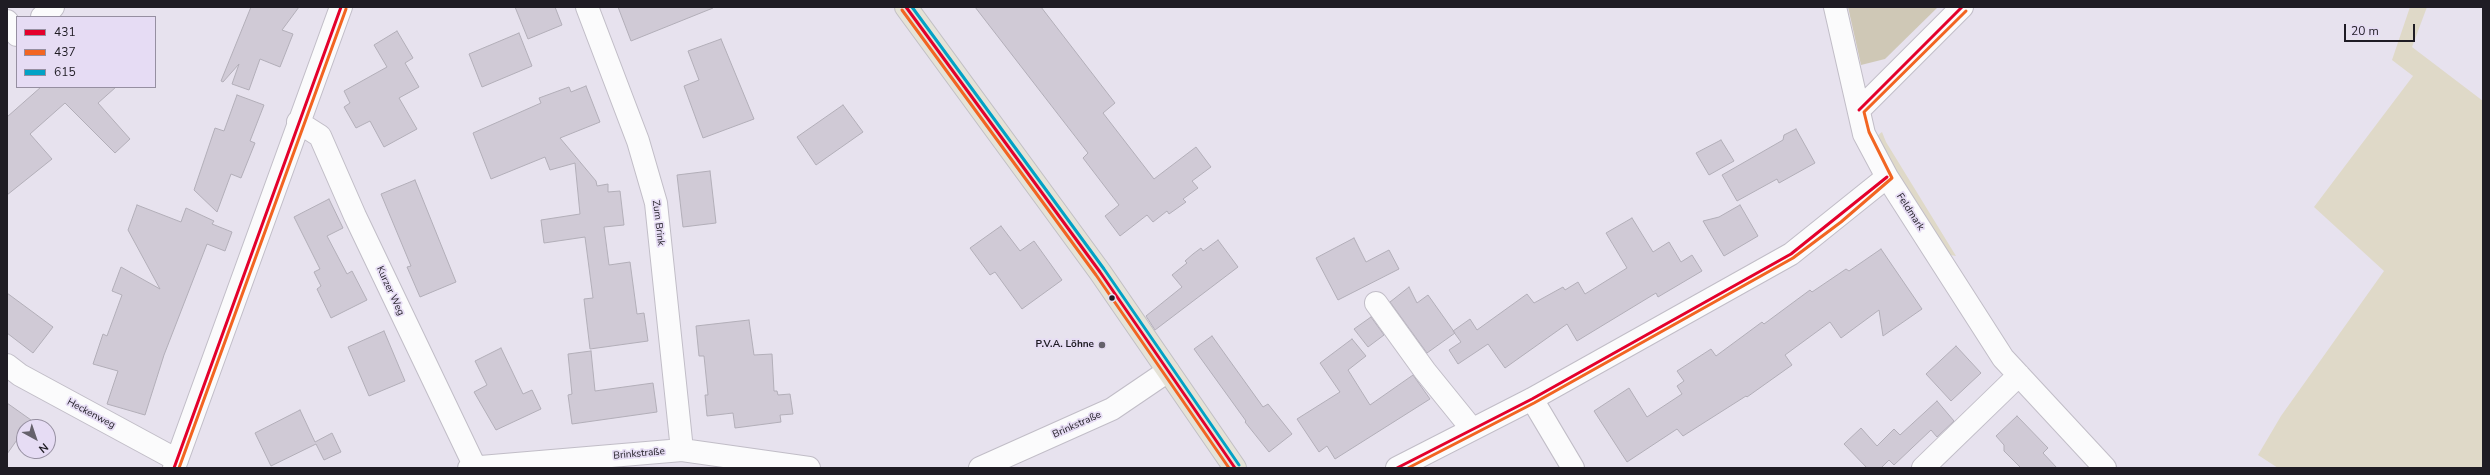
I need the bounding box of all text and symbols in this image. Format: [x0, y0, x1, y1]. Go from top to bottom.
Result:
legend [16, 16, 156, 88]
scale bar [2346, 16, 2417, 42]
text: 20 m [2351, 23, 2379, 39]
text: 431 [54, 24, 76, 40]
text: 437 [54, 44, 76, 60]
text: 615 [54, 64, 76, 80]
street label: Feldmark [1894, 191, 1926, 233]
street label: Zum Brink [649, 200, 667, 246]
street label: Kurzer Weg [373, 264, 407, 318]
unlabelled marker [1107, 293, 1117, 303]
place label: P.V.A. Löhne [1036, 339, 1094, 351]
marker: P.V.A. Löhne [1097, 340, 1107, 350]
street label: Heckenweg [65, 396, 117, 432]
street label: Brinkstraße [1051, 409, 1103, 441]
north arrow [16, 419, 56, 459]
text: N [35, 439, 51, 456]
street label: Brinkstraße [613, 446, 665, 462]

